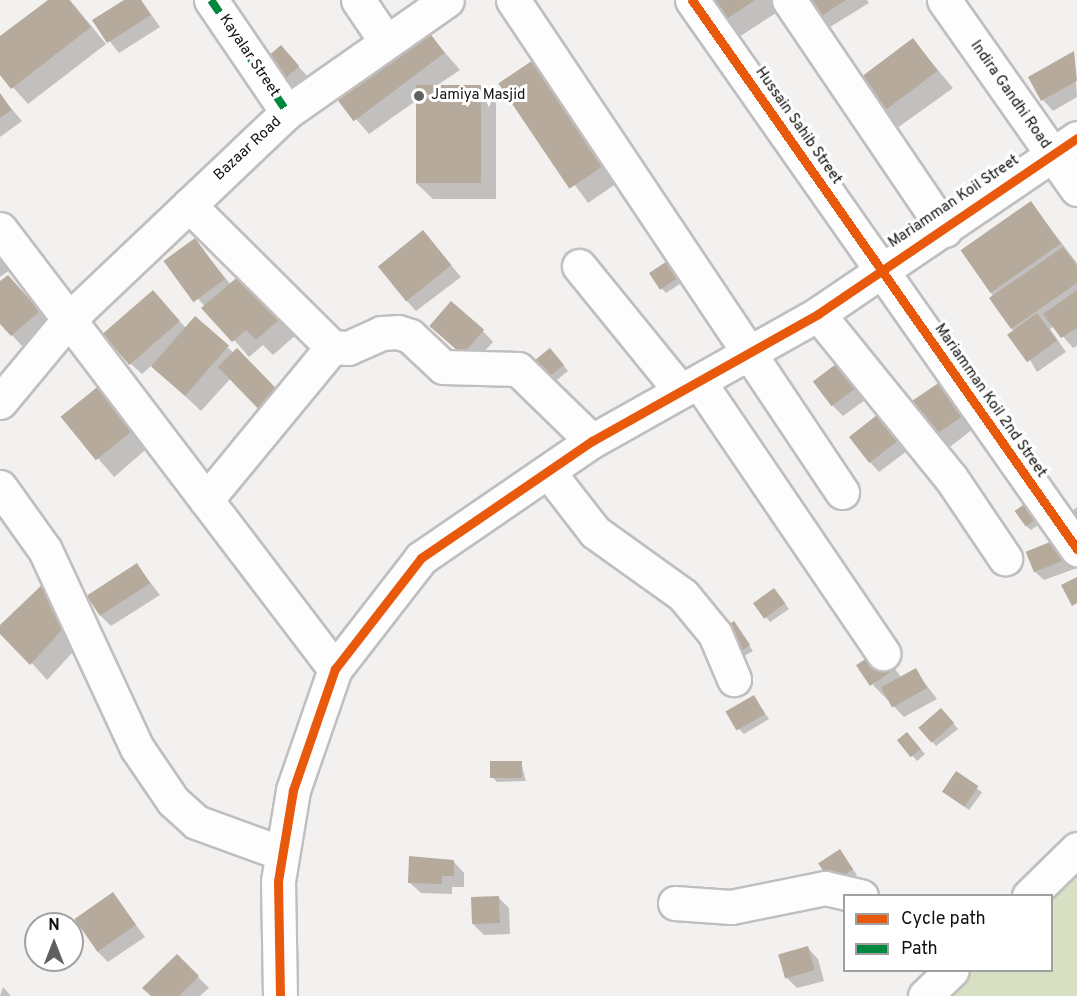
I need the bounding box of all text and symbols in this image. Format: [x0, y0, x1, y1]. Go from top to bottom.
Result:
street label: Kayalar Street [215, 11, 283, 101]
street label: Indira Gandhi Road [966, 37, 1054, 153]
street label: Hussain Sahib Street [751, 64, 845, 188]
place label: Jamiya Masjid [431, 87, 525, 105]
marker: Jamiya Masjid [412, 89, 426, 103]
street label: Bazaar Road [211, 113, 285, 185]
street label: Mariamman Koil Street [885, 152, 1023, 252]
street label: Mariamman Koil 2nd Street [930, 321, 1050, 481]
legend [843, 894, 1053, 972]
text: Cycle path [901, 908, 986, 931]
north arrow [24, 912, 84, 972]
text: N [48, 916, 60, 936]
text: Path [901, 938, 938, 961]

